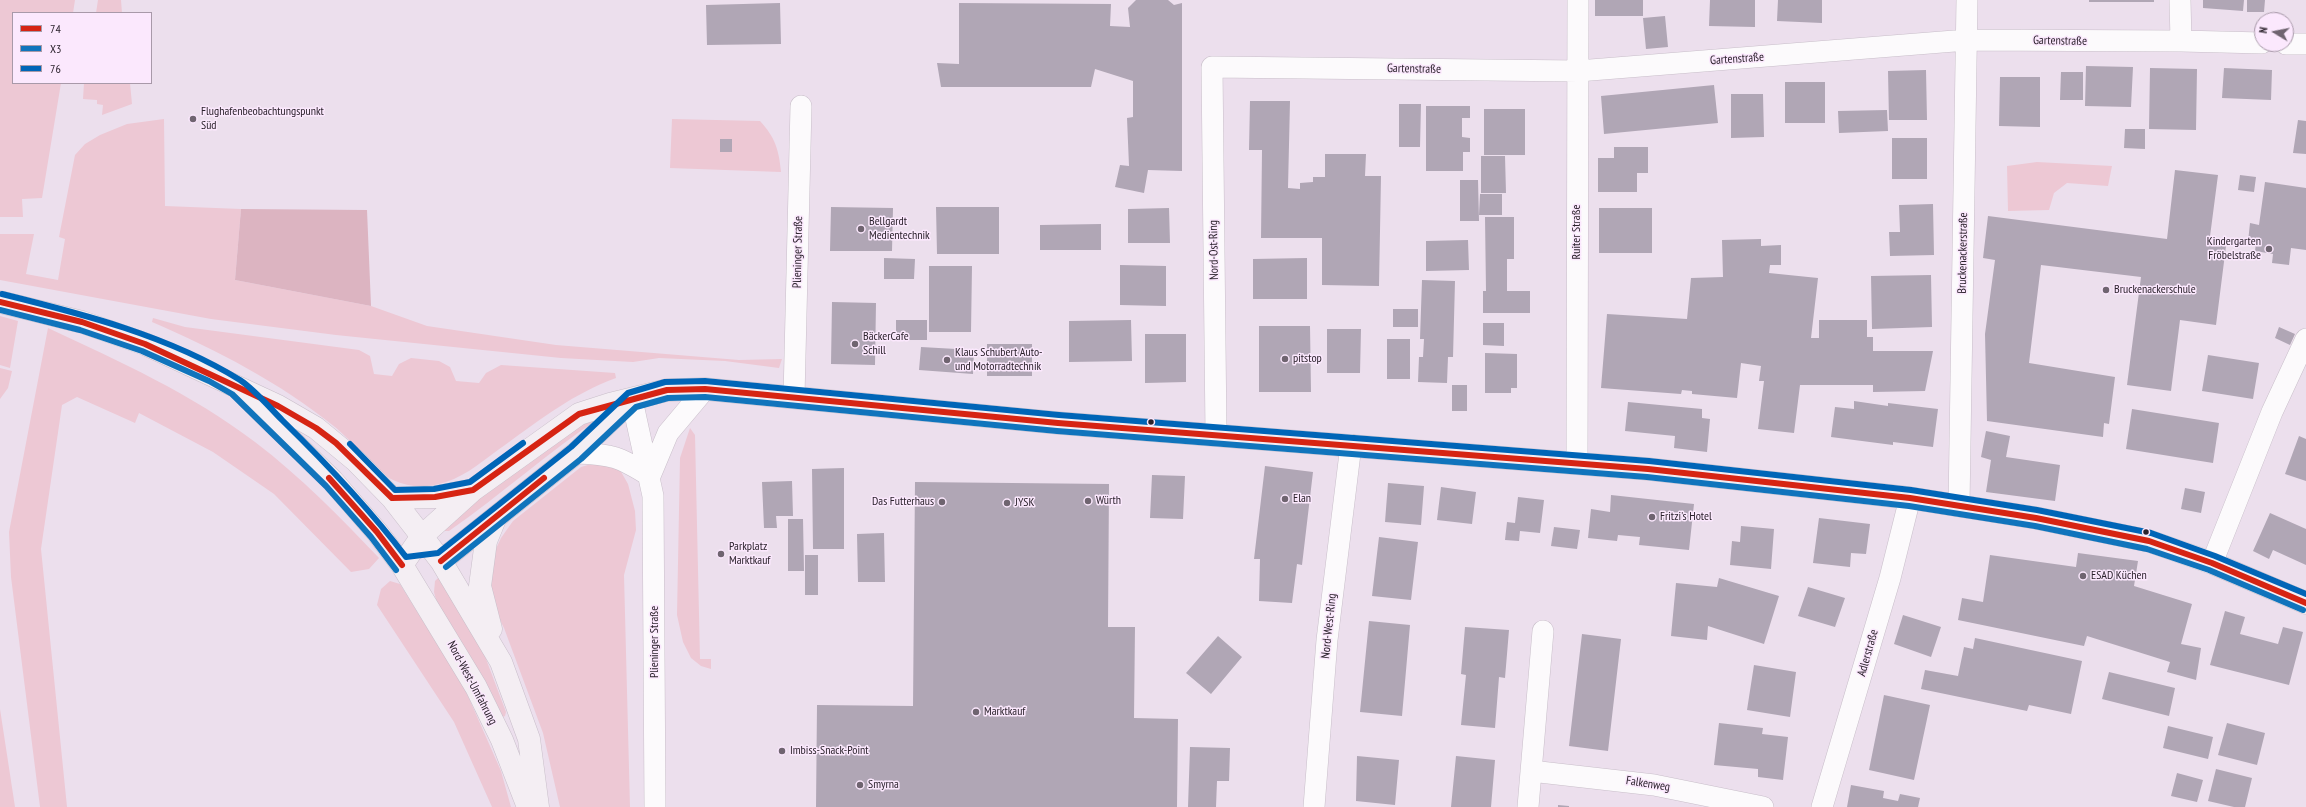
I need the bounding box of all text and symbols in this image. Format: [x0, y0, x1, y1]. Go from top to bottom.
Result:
legend [12, 12, 152, 84]
north arrow [2254, 12, 2294, 52]
text: 74 [50, 21, 61, 36]
text: N [2256, 26, 2271, 34]
street label: Gartenstraße [2033, 33, 2087, 49]
text: X3 [50, 41, 61, 56]
street label: Gartenstraße [1710, 50, 1764, 68]
text: 76 [50, 61, 61, 76]
street label: Gartenstraße [1387, 61, 1441, 77]
place label: Flughafenbeobachtungspunkt Süd [201, 105, 324, 133]
marker: Flughafenbeobachtungspunkt Süd [188, 114, 198, 124]
street label: Ruiter Straße [1570, 205, 1584, 259]
street label: Bruckenackerstraße [1955, 212, 1971, 294]
place label: Bellgardt Medientechnik [869, 215, 930, 243]
street label: Plieninger Straße [790, 216, 806, 288]
street label: Nord-Ost-Ring [1206, 220, 1222, 280]
marker: Bellgardt Medientechnik [856, 224, 866, 234]
place label: Kindergarten Fröbelstraße [2207, 235, 2261, 263]
marker: Kindergarten Fröbelstraße [2264, 244, 2274, 254]
place label: Bruckenackerschule [2114, 283, 2196, 297]
marker: Bruckenackerschule [2101, 285, 2111, 295]
place label: BäckerCafe Schill [863, 330, 909, 358]
marker: BäckerCafe Schill [850, 339, 860, 349]
place label: Klaus Schubert Auto- und Motorradtechnik [955, 346, 1043, 374]
place label: pitstop [1293, 352, 1322, 366]
marker: pitstop [1280, 354, 1290, 364]
marker: Klaus Schubert Auto- und Motorradtechnik [942, 355, 952, 365]
unlabelled marker [1146, 417, 1156, 427]
place label: Elan [1293, 492, 1311, 506]
place label: Würth [1096, 494, 1121, 508]
marker: Elan [1280, 494, 1290, 504]
place label: Das Futterhaus [872, 495, 934, 509]
place label: JYSK [1015, 496, 1034, 510]
marker: Würth [1083, 496, 1093, 506]
marker: Das Futterhaus [937, 497, 947, 507]
marker: JYSK [1002, 498, 1012, 508]
place label: Fritzi's Hotel [1660, 510, 1712, 524]
marker: Fritzi's Hotel [1647, 512, 1657, 522]
unlabelled marker [2141, 527, 2151, 537]
place label: Parkplatz Marktkauf [729, 540, 770, 568]
marker: Parkplatz Marktkauf [716, 549, 726, 559]
place label: ESAD Küchen [2091, 569, 2147, 583]
marker: ESAD Küchen [2078, 571, 2088, 581]
street label: Nord-West-Ring [1318, 593, 1340, 659]
street label: Plieninger Straße [648, 606, 662, 678]
street label: Adlerstraße [1854, 628, 1882, 678]
street label: Nord-West-Umfahrung [444, 639, 500, 727]
place label: Marktkauf [984, 705, 1025, 719]
marker: Marktkauf [971, 707, 981, 717]
place label: Imbiss-Snack-Point [790, 744, 869, 758]
marker: Imbiss-Snack-Point [777, 746, 787, 756]
street label: Falkenweg [1625, 773, 1671, 795]
place label: Smyrna [868, 778, 899, 792]
marker: Smyrna [855, 780, 865, 790]

